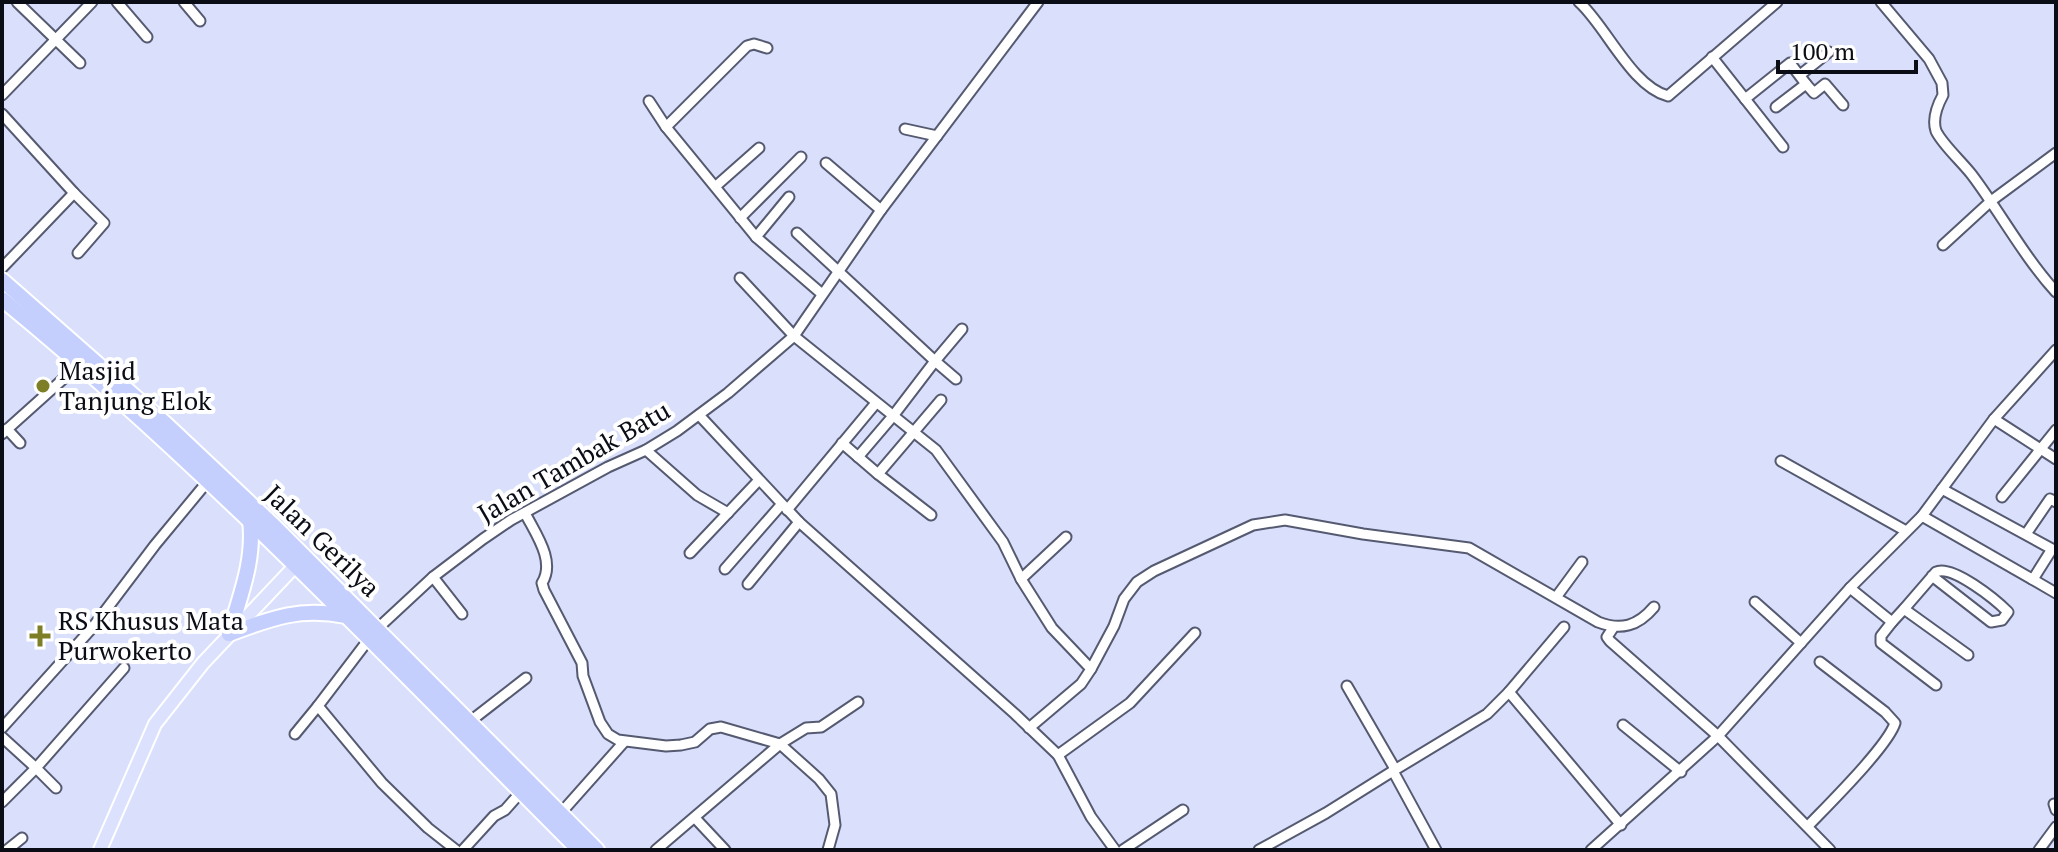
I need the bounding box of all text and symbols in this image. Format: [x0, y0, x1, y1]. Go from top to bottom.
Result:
scale bar [1778, 24, 1916, 74]
text: 100 m [1790, 35, 1855, 67]
place label: Masjid Tanjung Elok [59, 353, 212, 417]
marker: Masjid Tanjung Elok [34, 377, 52, 395]
street label: Jalan Tambak Batu [471, 392, 676, 530]
street label: Jalan Gerilya [258, 477, 388, 604]
place label: RS Khusus Mata Purwokerto [58, 603, 244, 667]
marker: RS Khusus Mata Purwokerto [29, 625, 51, 647]

